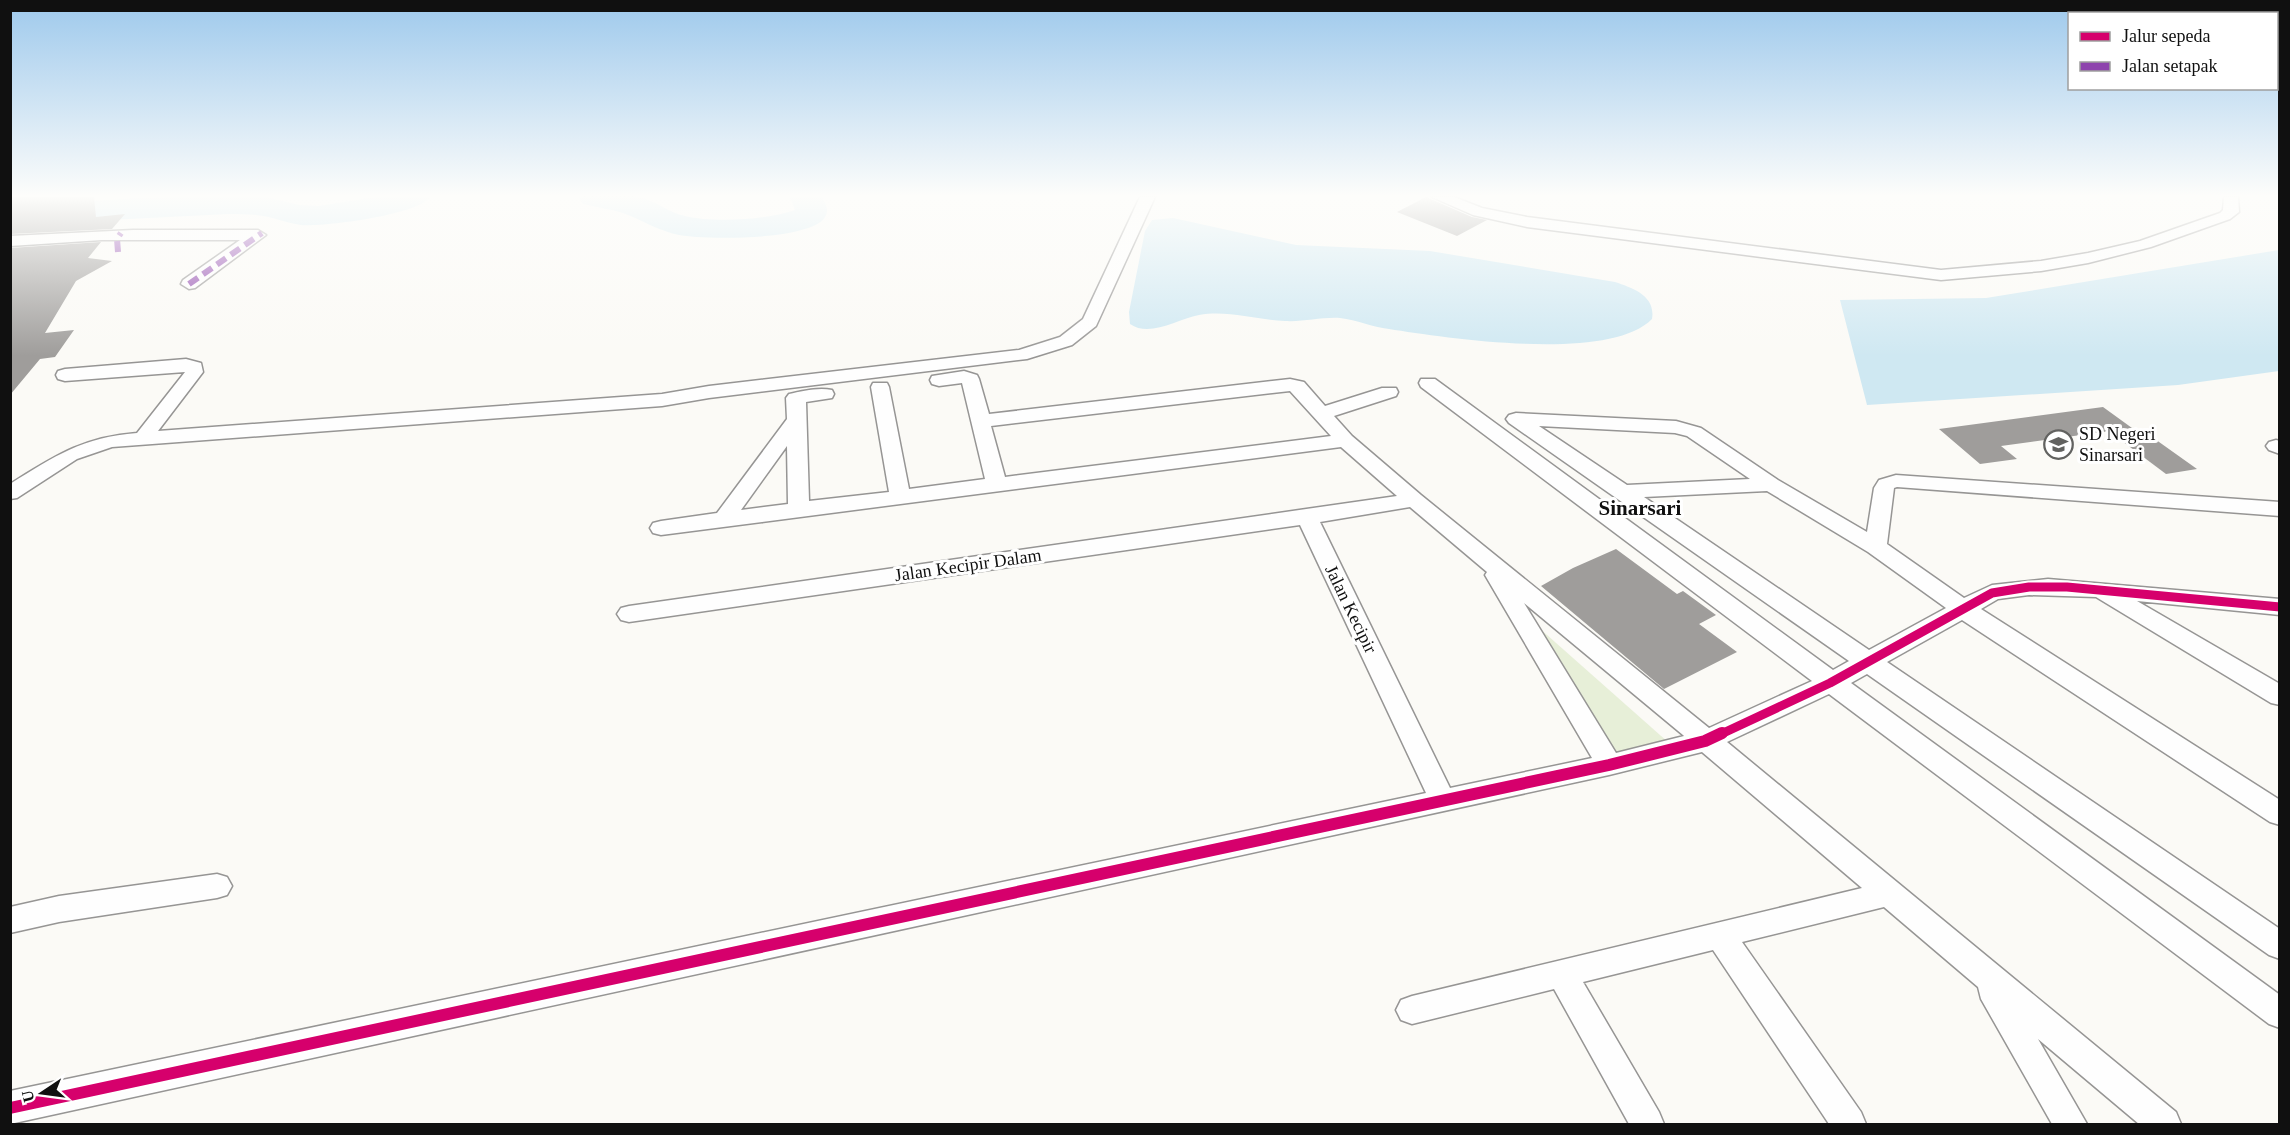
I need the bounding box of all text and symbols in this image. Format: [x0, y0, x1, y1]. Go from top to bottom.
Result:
legend [2068, 12, 2278, 90]
text: Jalur sepeda [2122, 26, 2210, 46]
text: Jalan setapak [2122, 56, 2217, 76]
place label: SD Negeri Sinarsari [2079, 424, 2155, 465]
school or university icon: SD Negeri Sinarsari [2042, 428, 2074, 460]
district label: Sinarsari [1599, 496, 1682, 520]
street label: Jalan Kecipir Dalam [893, 545, 1043, 585]
street label: Jalan Kecipir [1321, 562, 1381, 656]
north arrow [12, 1063, 72, 1123]
text: U [18, 1088, 37, 1104]

